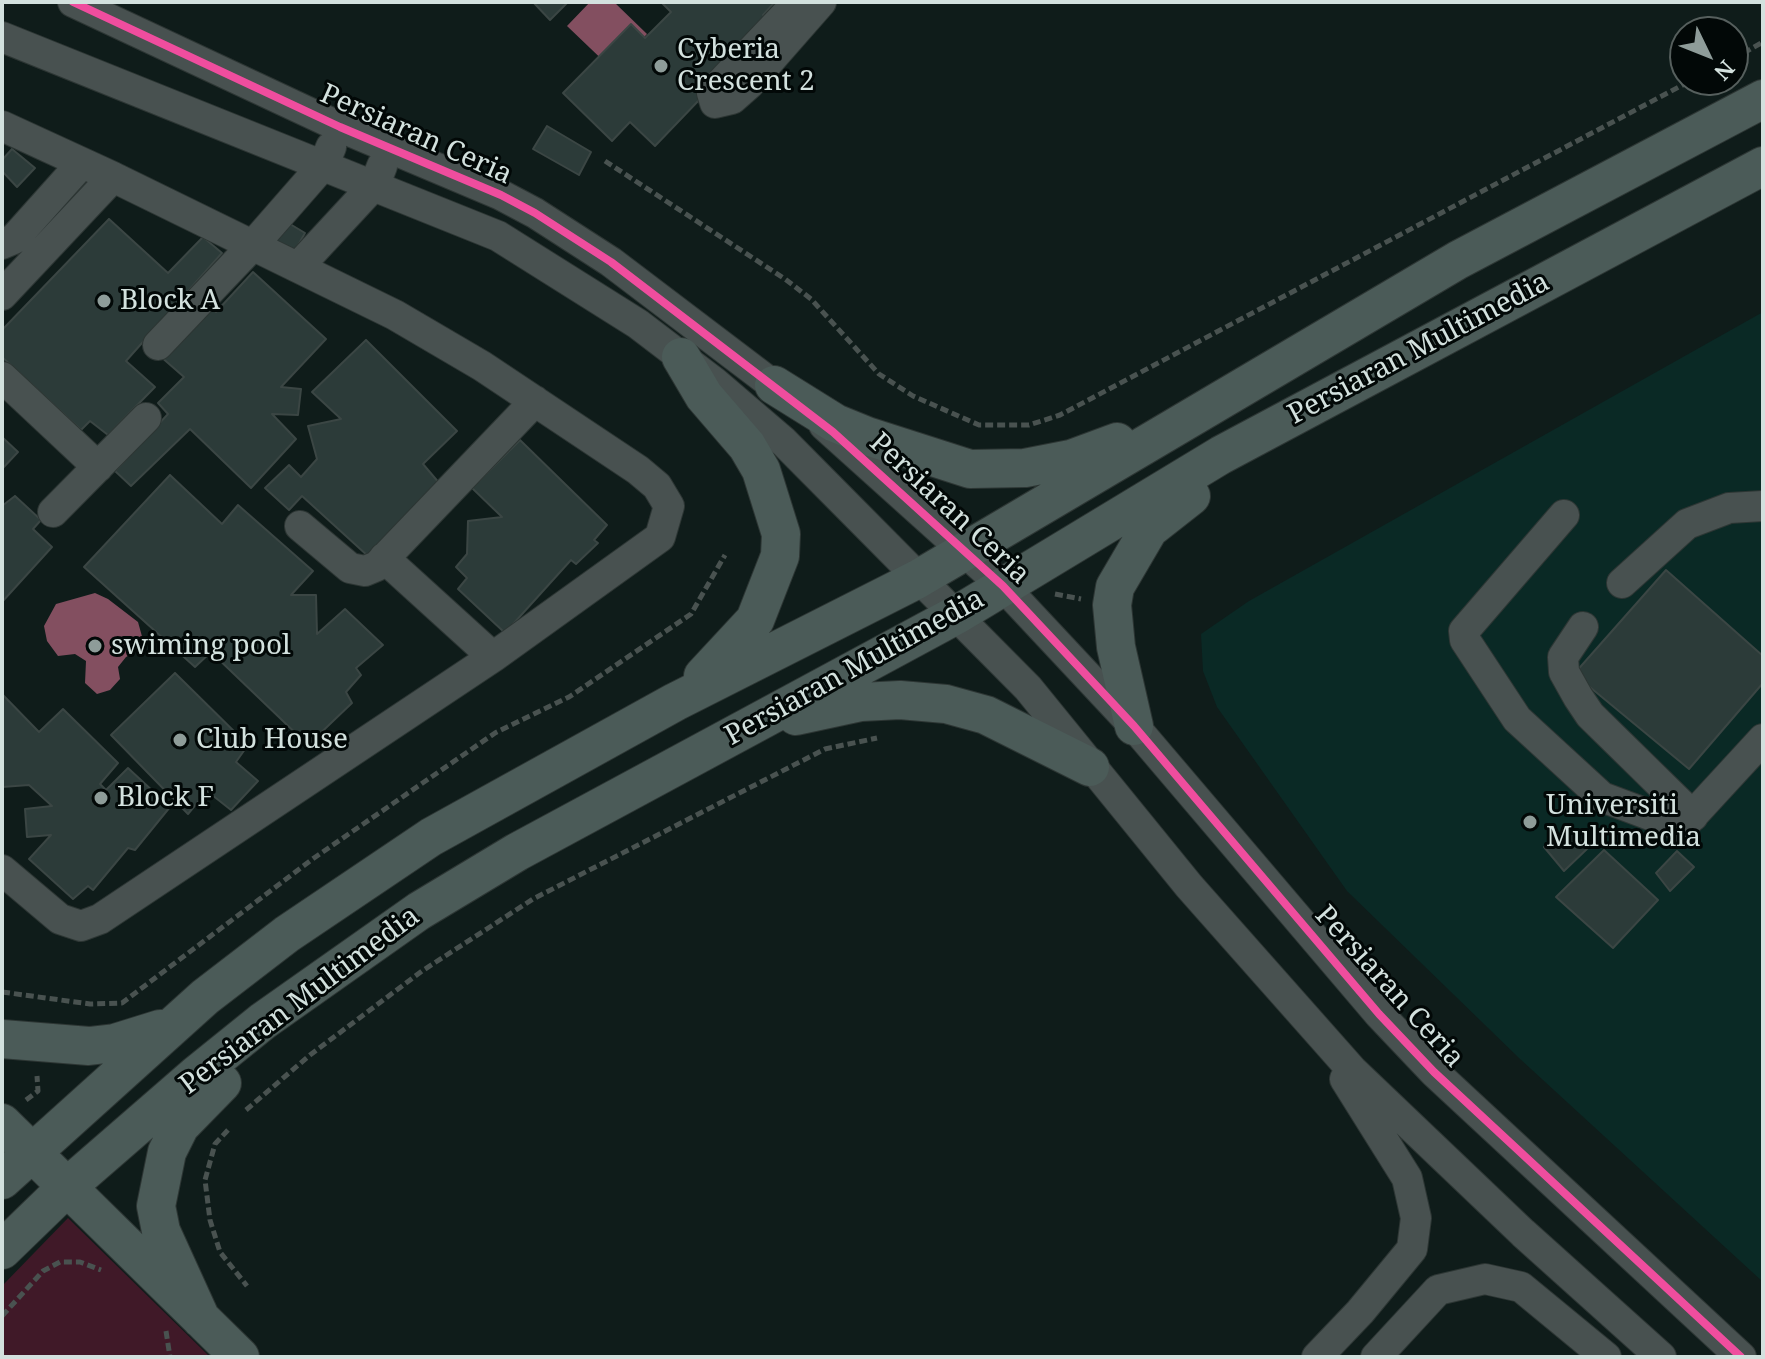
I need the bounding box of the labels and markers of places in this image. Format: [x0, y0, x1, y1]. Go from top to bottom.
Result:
place label: Cyberia Crescent 2 [677, 33, 815, 99]
marker: Cyberia Crescent 2 [652, 57, 670, 75]
place label: Block A [120, 284, 220, 318]
marker: Block A [95, 292, 113, 310]
place label: swiming pool [111, 629, 291, 663]
marker: swiming pool [86, 637, 104, 655]
place label: Club House [196, 723, 348, 757]
marker: Club House [171, 731, 189, 749]
place label: Block F [117, 781, 214, 815]
marker: Block F [92, 789, 110, 807]
place label: Universiti Multimedia [1546, 789, 1701, 855]
marker: Universiti Multimedia [1521, 813, 1539, 831]

